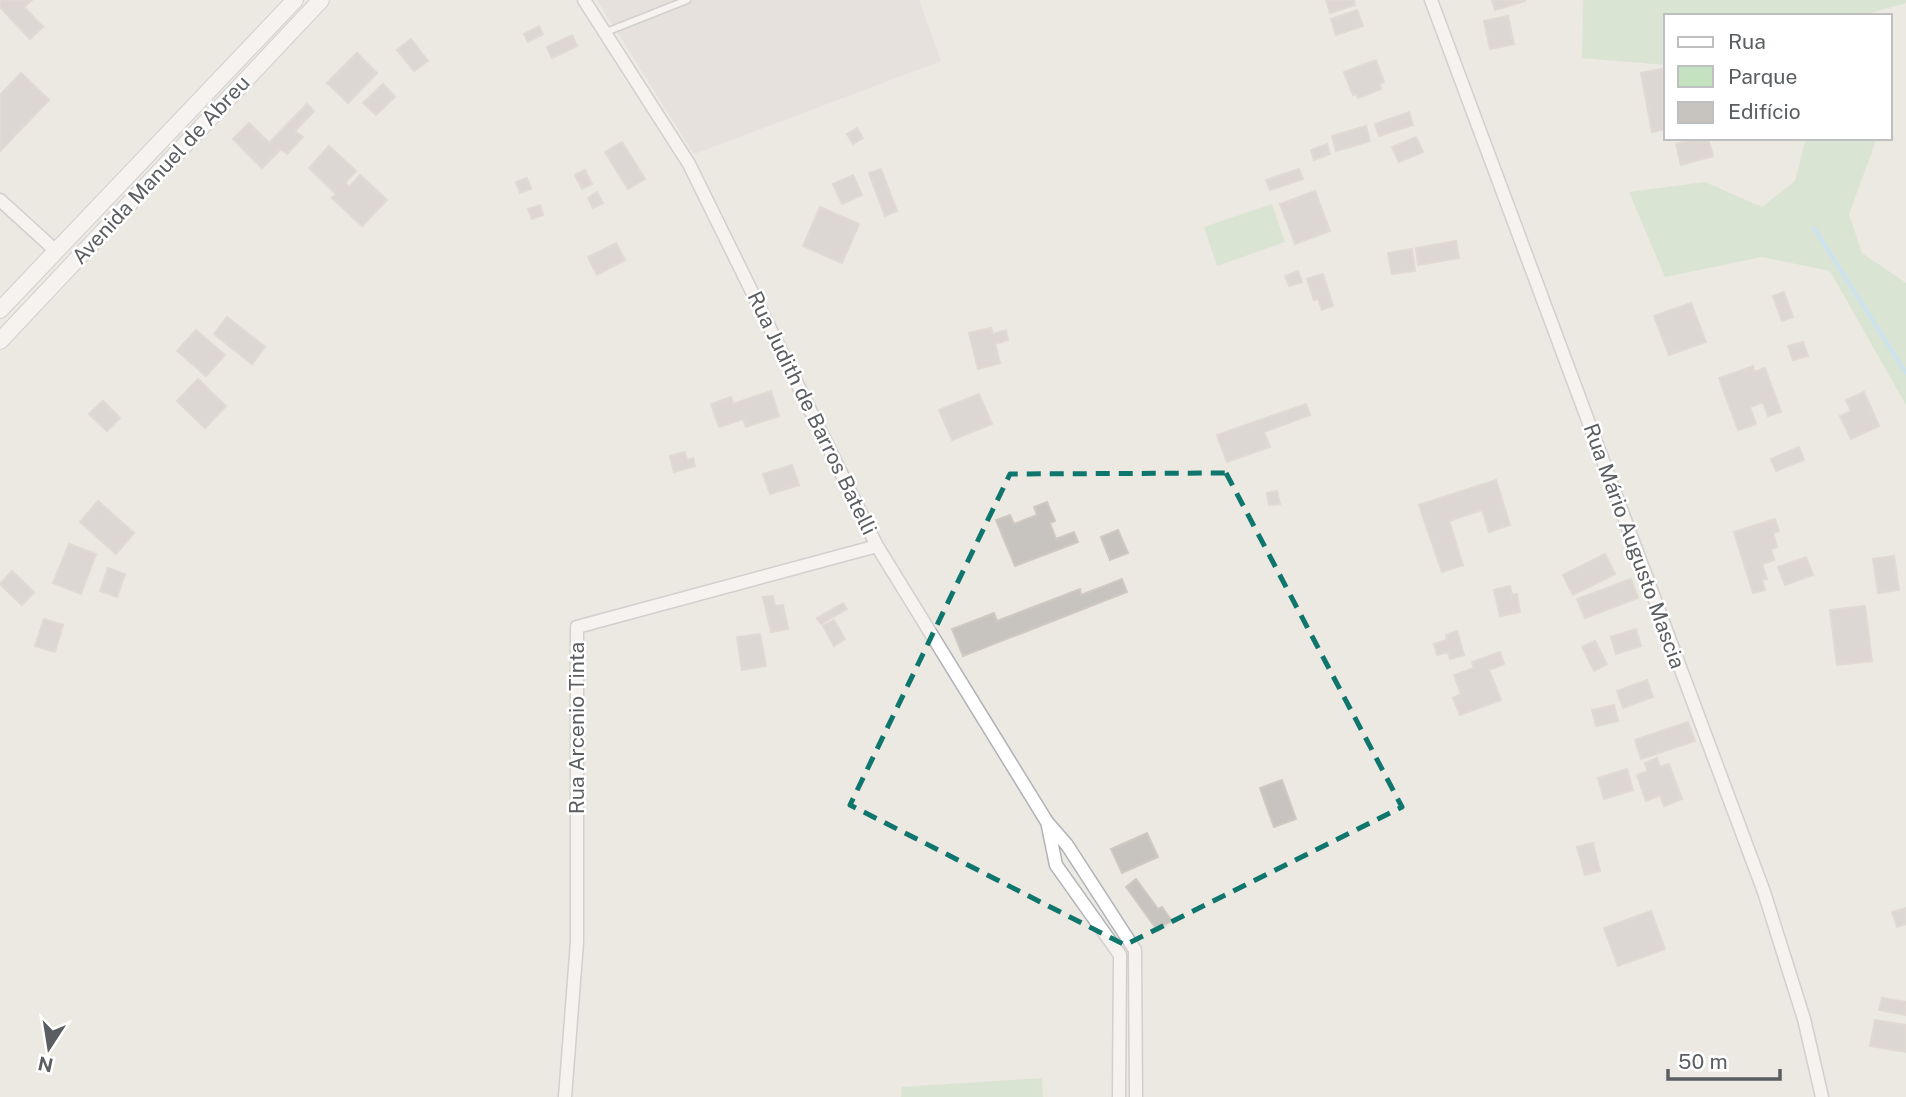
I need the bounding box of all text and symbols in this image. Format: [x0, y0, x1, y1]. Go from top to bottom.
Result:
legend [1664, 14, 1892, 140]
text: Rua [1728, 29, 1766, 54]
text: Parque [1728, 64, 1797, 89]
street label: Avenida Manuel de Abreu [67, 70, 255, 269]
text: Edifício [1728, 99, 1801, 124]
street label: Rua Judith de Barros Batelli [743, 287, 882, 539]
street label: Rua Mário Augusto Mascia [1578, 420, 1691, 672]
street label: Rua Arcenio Tinta [564, 642, 589, 814]
north arrow [14, 1013, 84, 1083]
scale bar [1668, 1038, 1780, 1082]
text: 50 m [1678, 1049, 1728, 1074]
text: N [36, 1052, 55, 1077]

